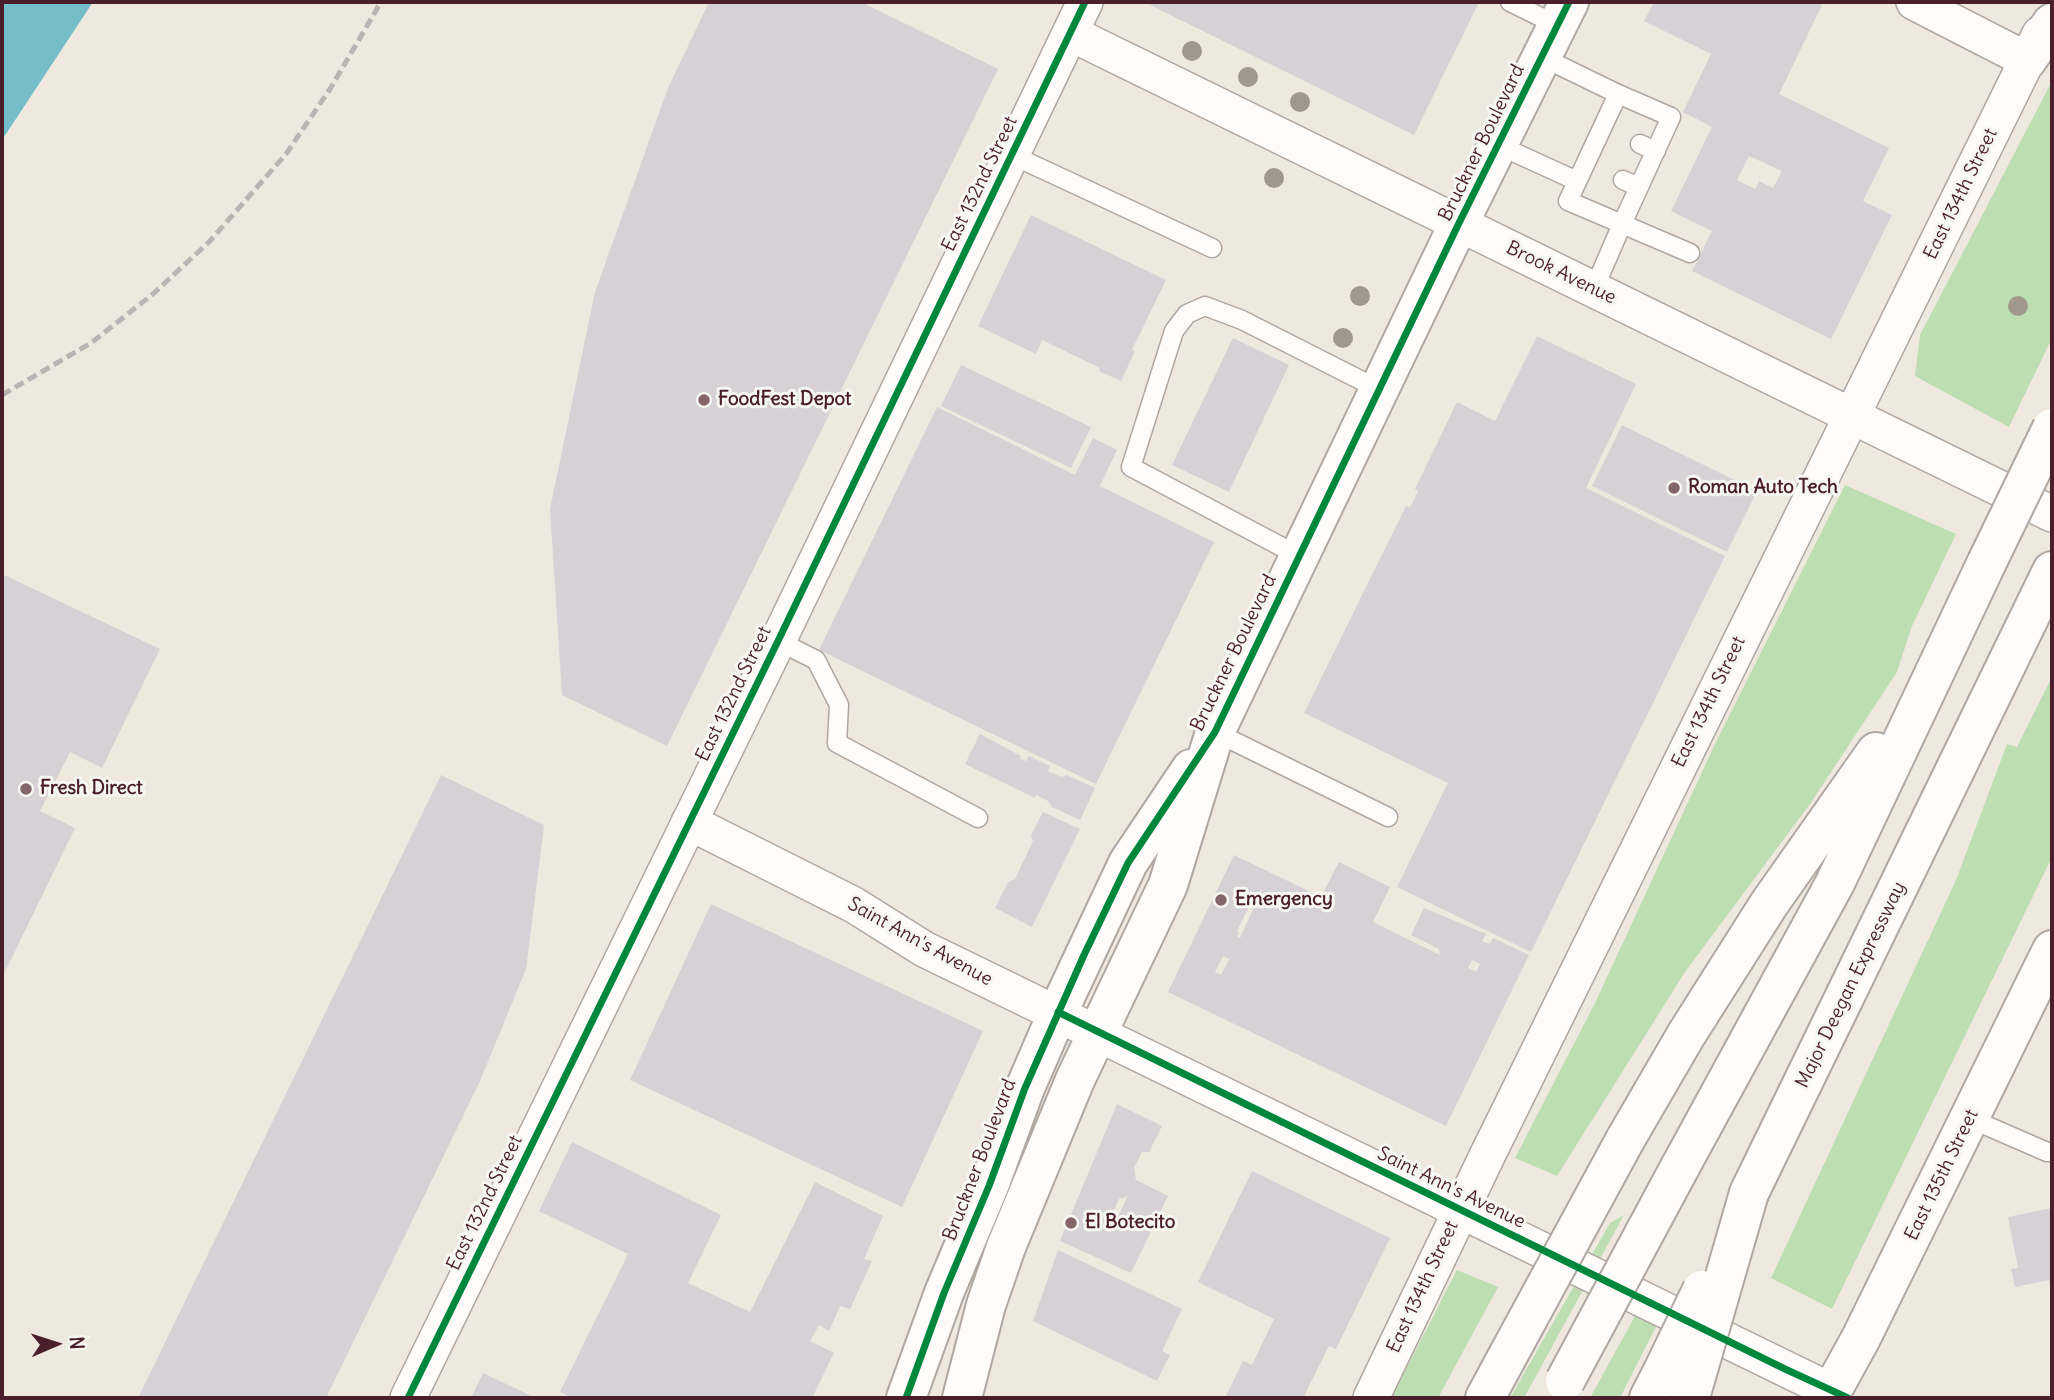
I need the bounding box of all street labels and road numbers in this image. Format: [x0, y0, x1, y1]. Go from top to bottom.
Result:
street label: Bruckner Boulevard [1434, 61, 1530, 225]
street label: East 132nd Street [937, 113, 1023, 255]
street label: East 134th Street [1919, 125, 2003, 263]
street label: Brook Avenue [1502, 237, 1620, 309]
street label: Bruckner Boulevard [1186, 571, 1282, 735]
street label: East 132nd Street [691, 623, 777, 765]
street label: East 134th Street [1667, 633, 1751, 771]
street label: Major Deegan Expressway [1791, 878, 1911, 1092]
street label: Saint Ann's Avenue [844, 893, 996, 991]
street label: Bruckner Boulevard [939, 1076, 1021, 1244]
street label: East 135th Street [1900, 1106, 1984, 1244]
street label: East 132nd Street [442, 1132, 528, 1274]
street label: Saint Ann's Avenue [1373, 1142, 1529, 1234]
street label: East 134th Street [1382, 1217, 1464, 1357]

